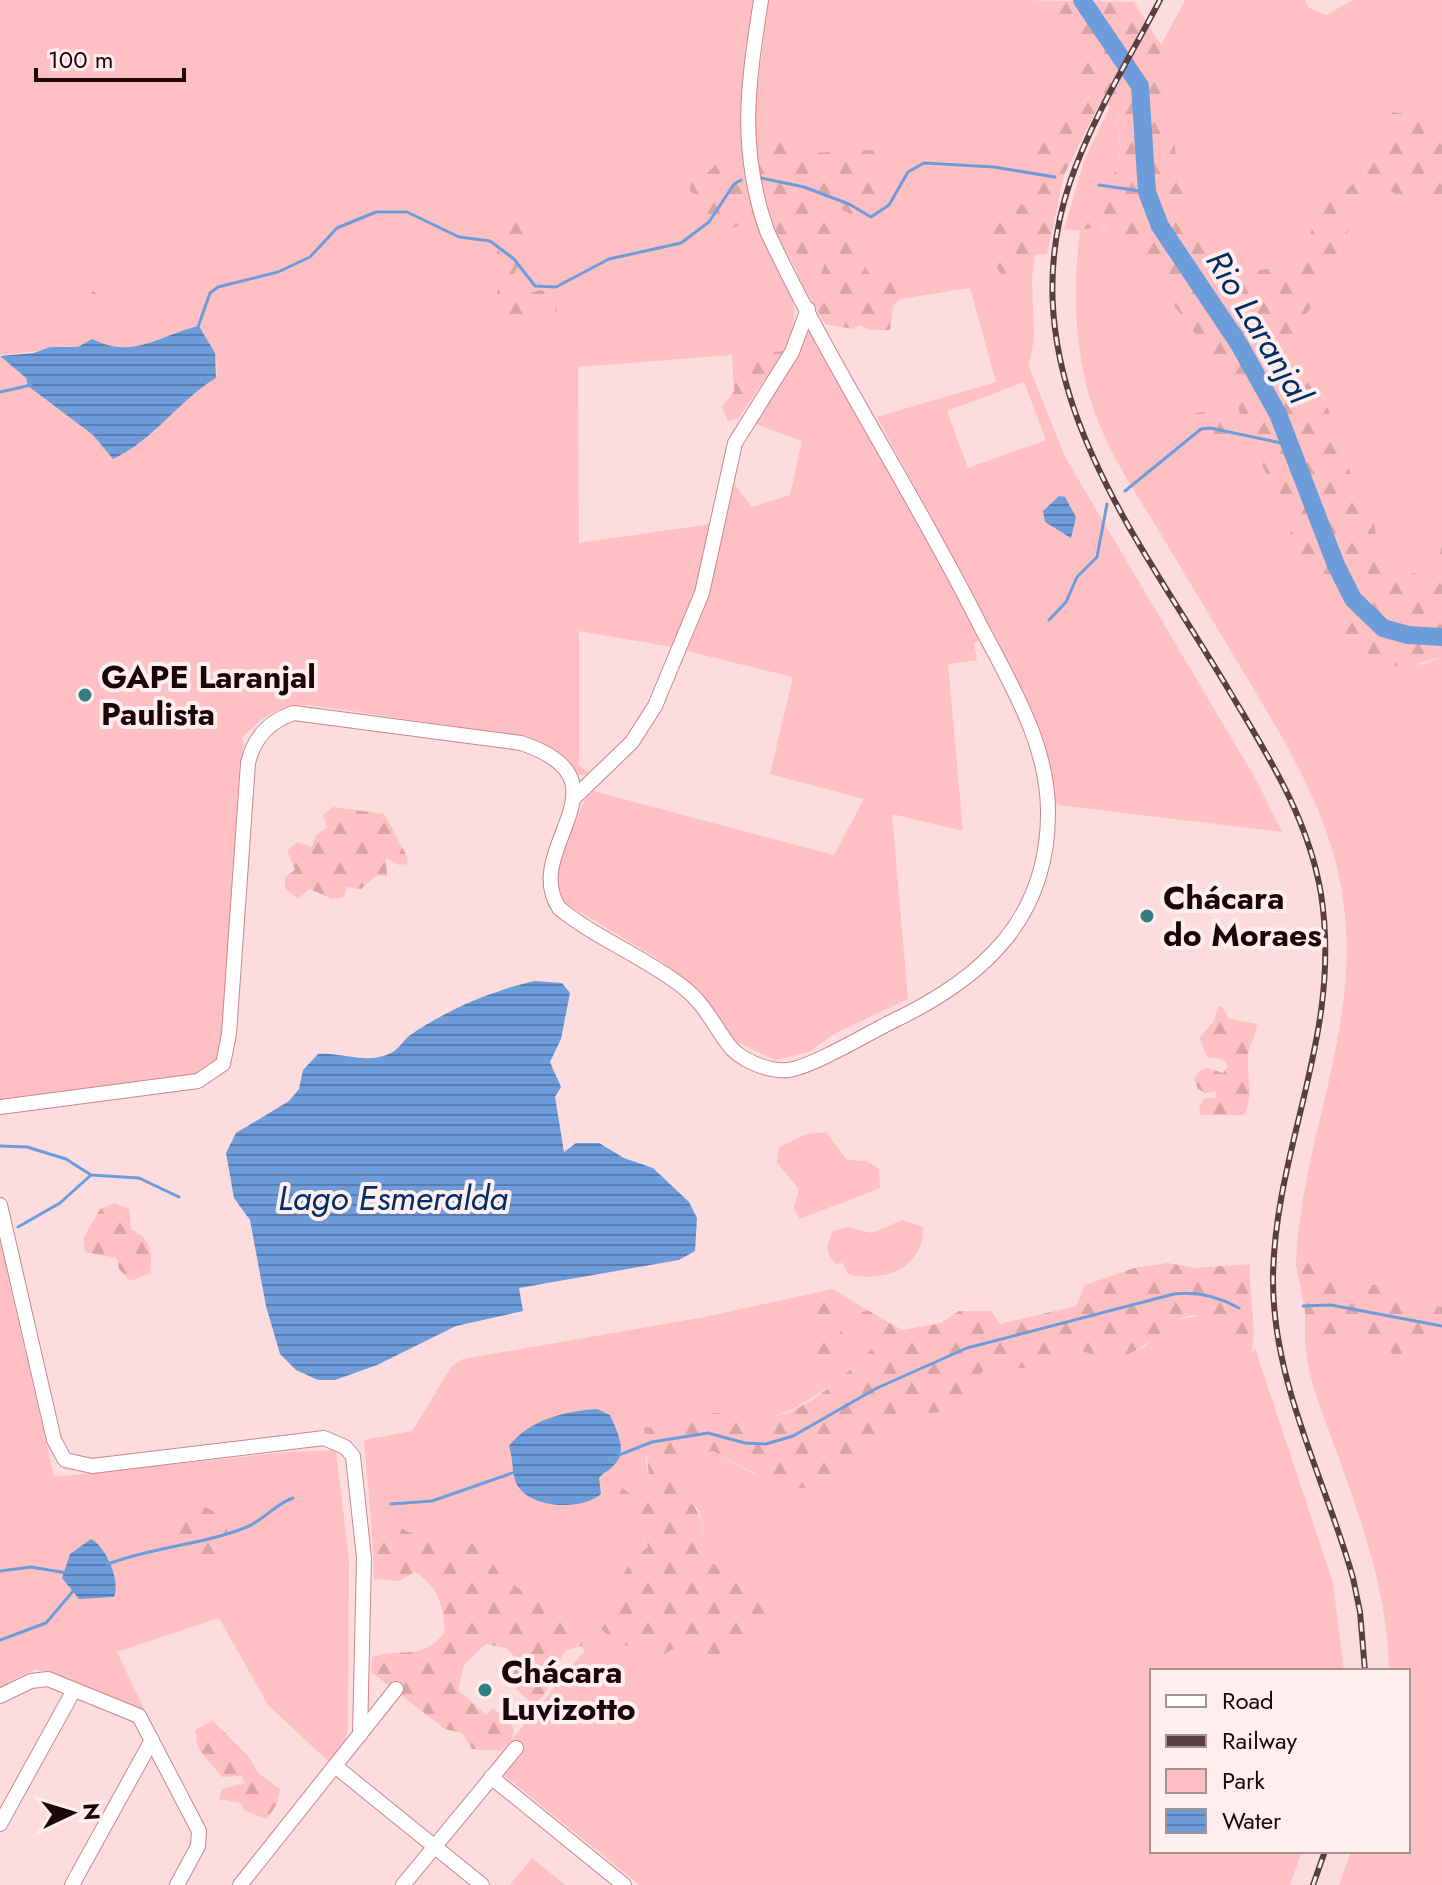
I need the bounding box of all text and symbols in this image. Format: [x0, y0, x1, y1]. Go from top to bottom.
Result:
scale bar [36, 32, 184, 82]
text: 100 m [48, 42, 114, 77]
water label: Rio Laranjal [1194, 241, 1325, 414]
place label: GAPE Laranjal Paulista [101, 654, 316, 737]
marker: GAPE Laranjal Paulista [76, 686, 94, 704]
place label: Chácara do Moraes [1163, 875, 1322, 958]
marker: Chácara do Moraes [1138, 907, 1156, 925]
water label: Lago Esmeralda [278, 1174, 508, 1223]
place label: Chácara Luvizotto [501, 1649, 636, 1732]
legend [1150, 1669, 1410, 1853]
marker: Chácara Luvizotto [476, 1681, 494, 1699]
text: Road [1222, 1683, 1274, 1718]
text: Railway [1222, 1723, 1297, 1758]
text: Park [1222, 1763, 1265, 1798]
north arrow [32, 1773, 112, 1853]
text: N [75, 1802, 109, 1821]
text: Water [1222, 1803, 1282, 1838]

